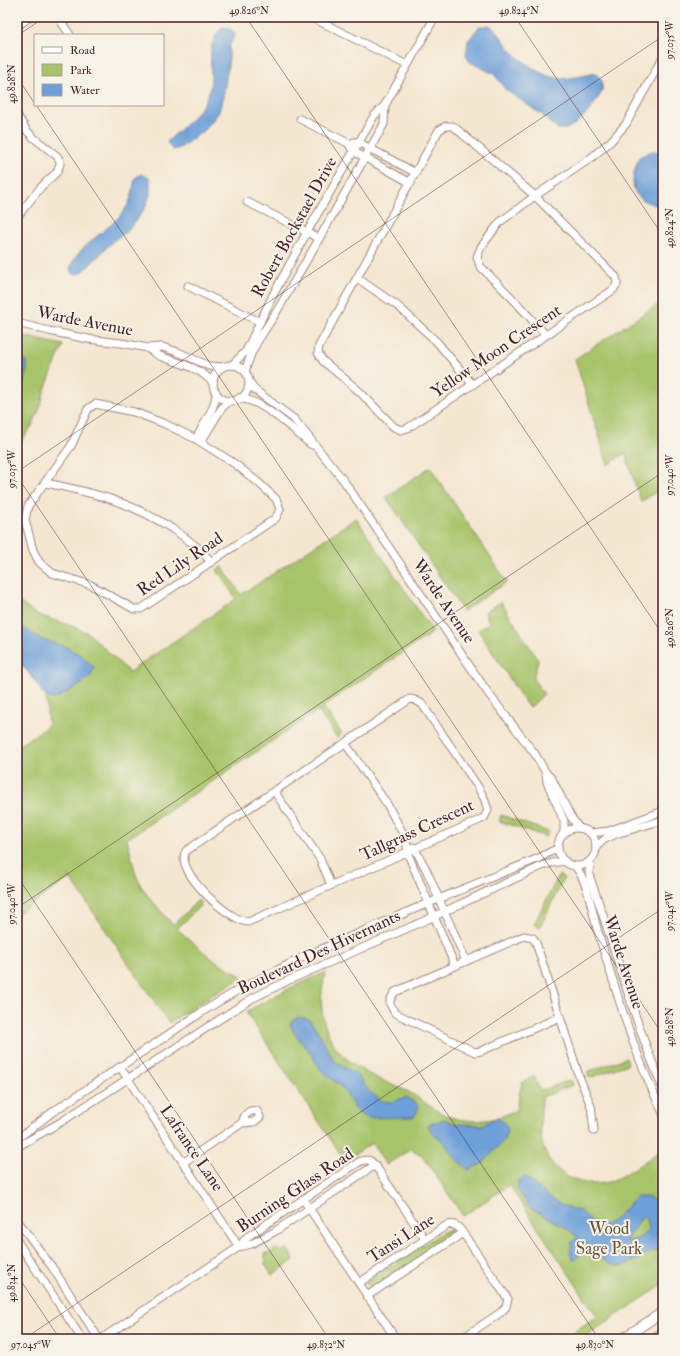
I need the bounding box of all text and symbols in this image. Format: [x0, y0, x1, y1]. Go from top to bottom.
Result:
text: 49.826°N [229, 5, 269, 17]
text: 49.824°N [499, 5, 539, 17]
text: 97.035°W [664, 20, 676, 60]
legend [34, 34, 164, 106]
text: Road [70, 43, 95, 58]
text: Park [70, 63, 92, 78]
text: 49.828°N [6, 64, 18, 104]
text: Water [69, 83, 100, 98]
street label: Robert Bockstael Drive [247, 153, 341, 301]
text: 49.824°N [664, 208, 676, 248]
street label: Yellow Moon Crescent [427, 299, 565, 402]
street label: Warde Avenue [34, 301, 135, 341]
text: 97.035°W [6, 449, 18, 489]
text: 97.040°W [664, 454, 676, 496]
street label: Red Lily Road [133, 527, 228, 601]
street label: Warde Avenue [408, 554, 480, 647]
text: 49.826°N [664, 608, 676, 648]
street label: Tallgrass Crescent [357, 794, 478, 866]
text: 97.040°W [6, 883, 18, 925]
text: 97.045°W [664, 890, 676, 932]
street label: Boulevard Des Hivernants [234, 905, 404, 999]
street label: Warde Avenue [599, 912, 649, 1012]
text: 49.828°N [664, 1007, 676, 1047]
street label: Lafrance Lane [155, 1101, 229, 1195]
street label: Burning Glass Road [232, 1143, 358, 1237]
street label: Tansi Lane [364, 1209, 438, 1267]
park label: Wood Sage Park [576, 1218, 642, 1259]
text: 49.834°N [6, 1264, 18, 1302]
text: 97.045°W [10, 1339, 52, 1351]
text: 49.832°N [307, 1339, 345, 1351]
text: 49.830°N [576, 1339, 614, 1351]

